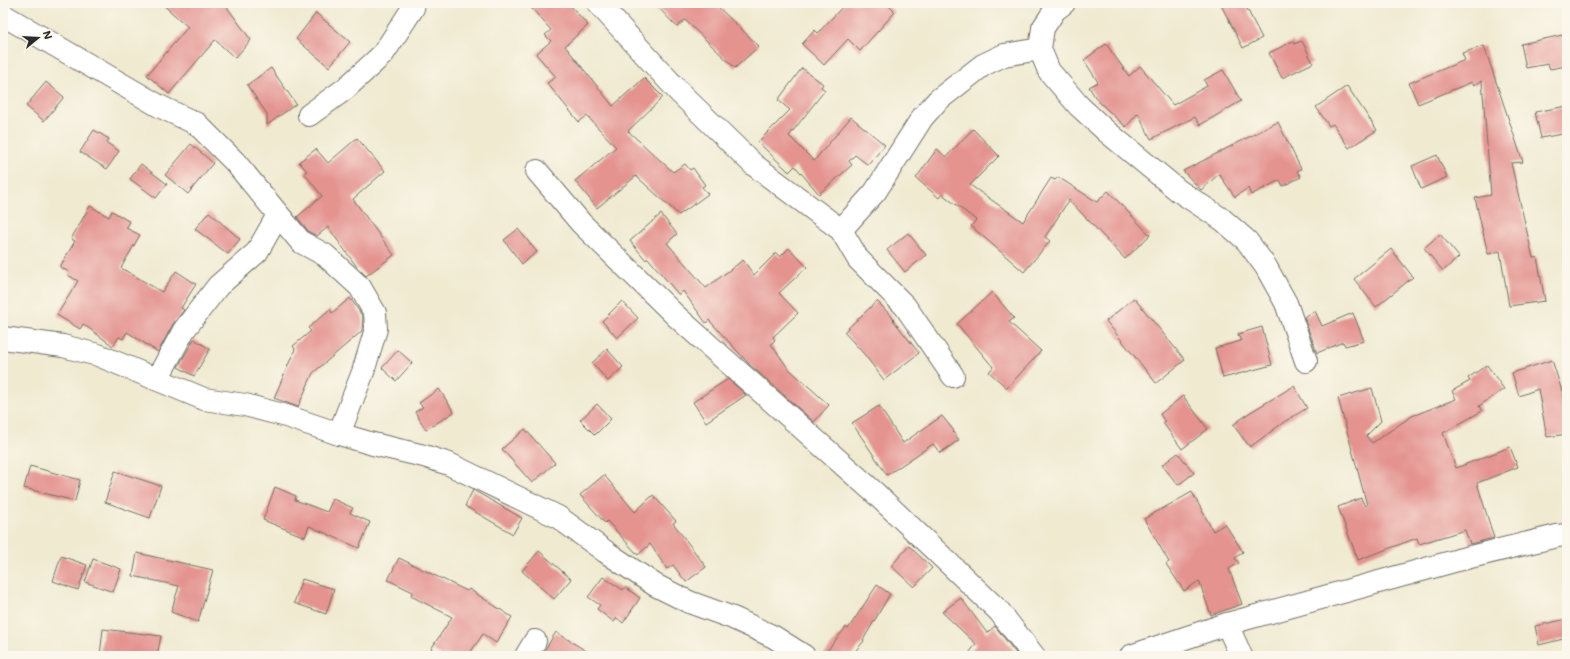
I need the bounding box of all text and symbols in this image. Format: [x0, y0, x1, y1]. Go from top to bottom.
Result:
north arrow [18, 18, 58, 58]
text: N [40, 28, 56, 41]

